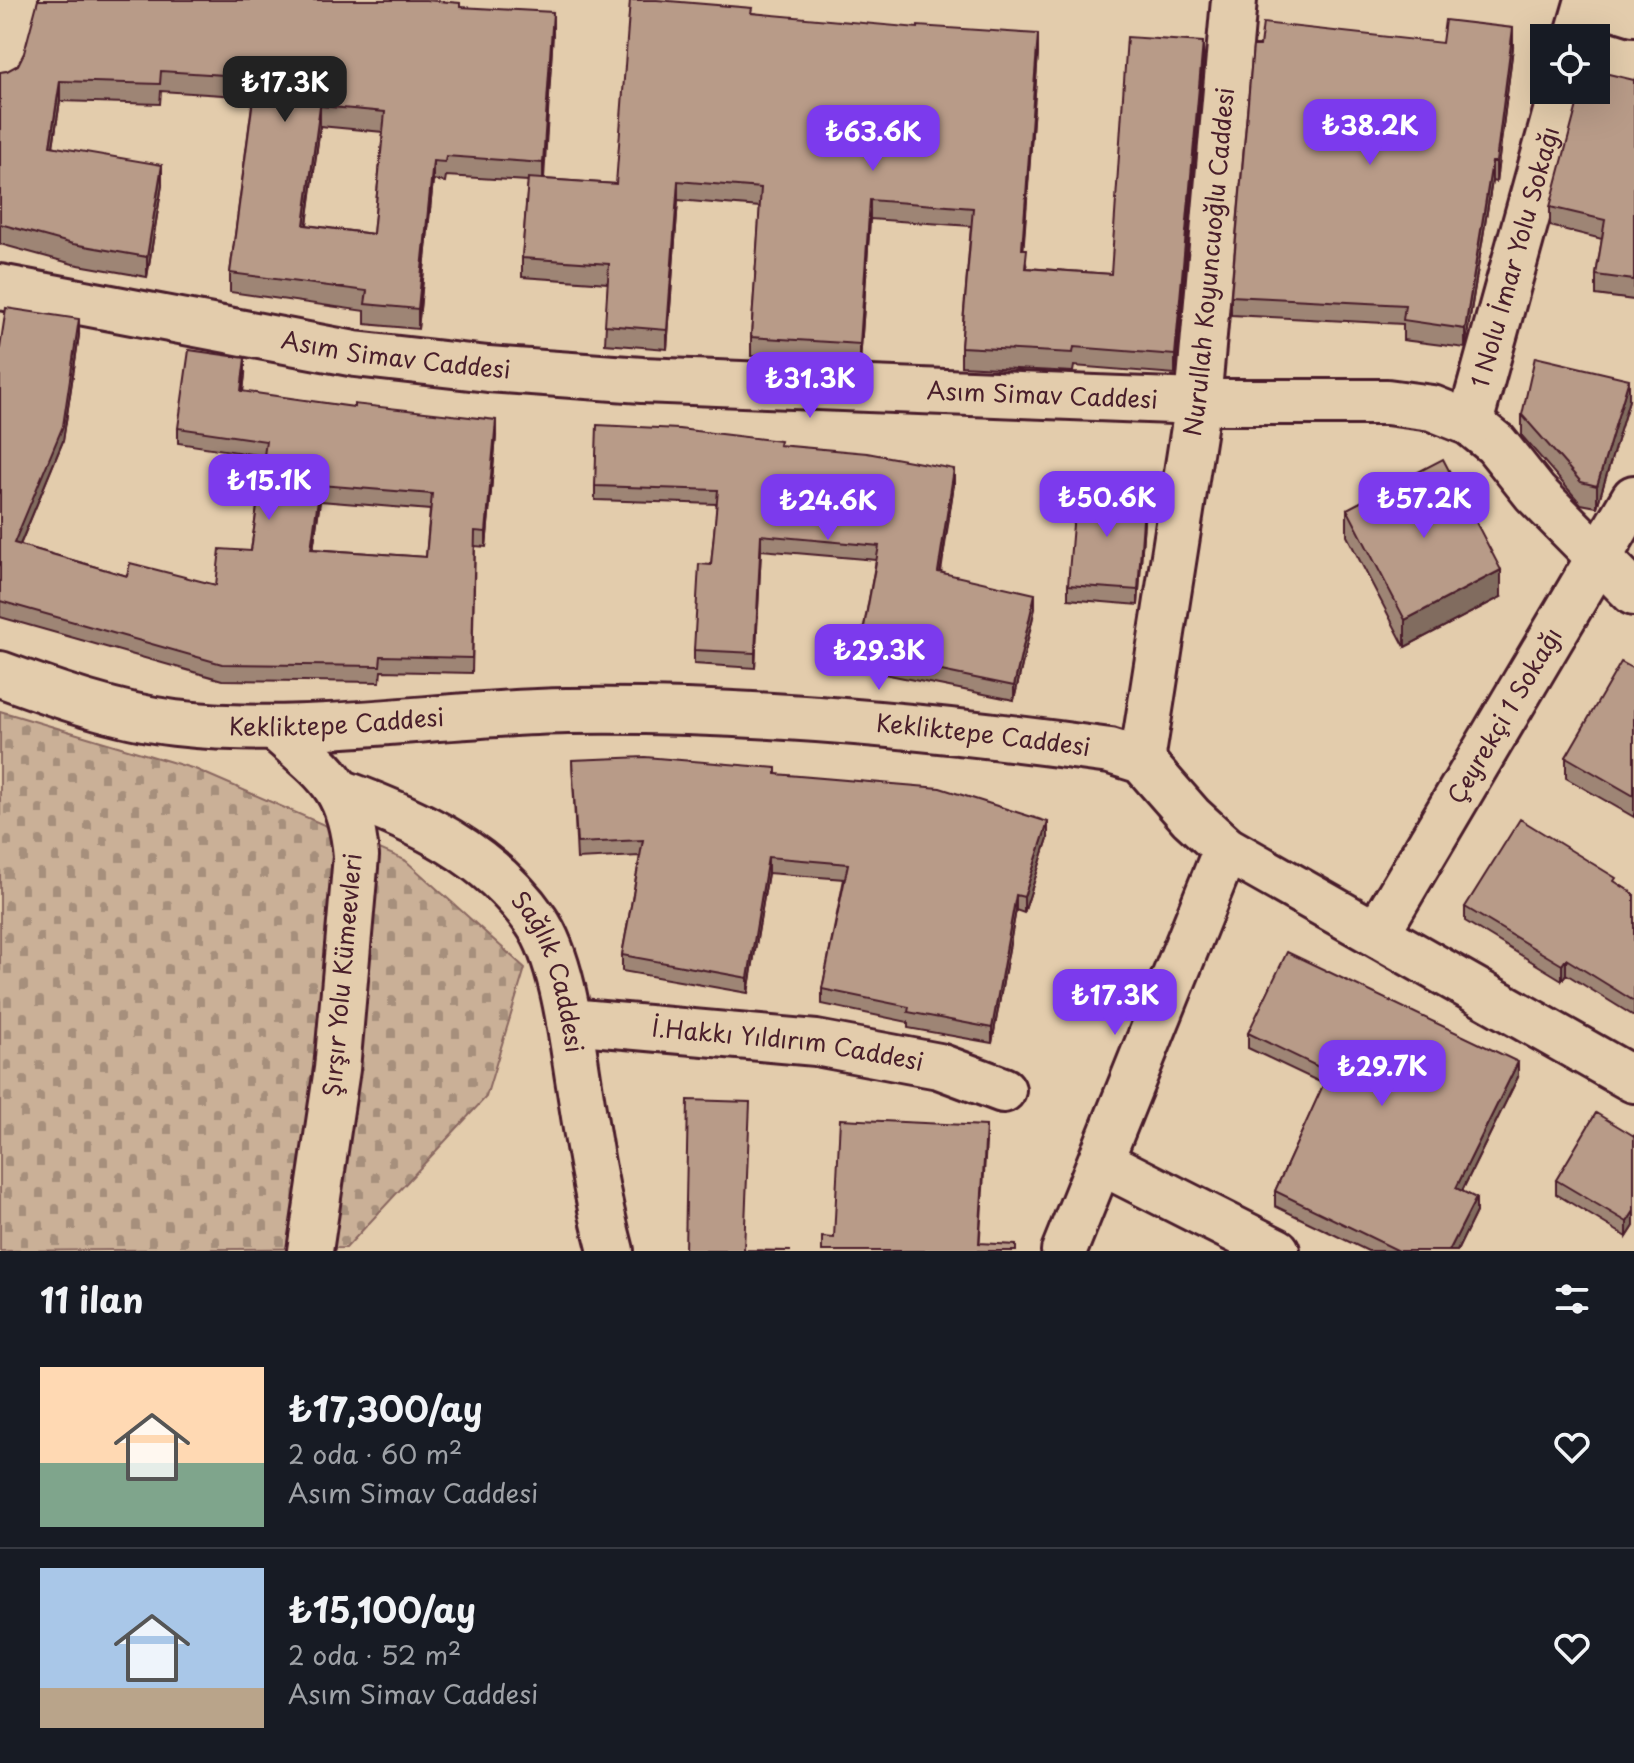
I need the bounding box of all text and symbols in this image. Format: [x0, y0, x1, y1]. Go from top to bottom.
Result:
map controls [1530, 24, 1610, 104]
button: locate [1530, 24, 1610, 104]
pin: ₺17.3K [220, 56, 350, 124]
text: ₺17.3K [241, 62, 329, 101]
street label: Nurullah Koyuncuoğlu Caddesi [1173, 86, 1242, 438]
pin: ₺38.2K [1305, 99, 1435, 167]
pin: ₺63.6K [808, 105, 938, 173]
text: ₺38.2K [1321, 105, 1419, 144]
text: ₺63.6K [825, 111, 921, 150]
street label: 1 Nolu İmar Yolu Sokağı [1461, 122, 1567, 391]
street label: Asım Simav Caddesi [278, 320, 512, 387]
pin: ₺31.3K [745, 352, 875, 420]
text: ₺31.3K [765, 358, 855, 397]
street label: Asım Simav Caddesi [926, 371, 1158, 416]
pin: ₺15.1K [204, 454, 334, 522]
text: ₺15.1K [226, 460, 312, 499]
pin: ₺50.6K [1042, 471, 1172, 539]
pin: ₺57.2K [1359, 472, 1489, 540]
pin: ₺24.6K [763, 474, 893, 542]
text: ₺50.6K [1058, 477, 1156, 516]
text: ₺57.2K [1376, 478, 1472, 517]
text: ₺24.6K [779, 480, 877, 519]
street label: Çeyrekçi 1 Sokağı [1437, 620, 1570, 810]
pin: ₺29.3K [814, 624, 944, 692]
text: ₺29.3K [833, 630, 925, 669]
street label: Kekliktepe Caddesi [229, 698, 445, 744]
street label: Kekliktepe Caddesi [875, 704, 1093, 764]
street label: Şırşır Yolu Kümeevleri [312, 852, 370, 1098]
street label: Sağlık Caddesi [504, 882, 594, 1055]
pin: ₺17.3K [1050, 969, 1180, 1037]
text: ₺17.3K [1071, 975, 1159, 1014]
street label: İ.Hakkı Yıldırım Caddesi [650, 1008, 927, 1079]
pin: ₺29.7K [1317, 1040, 1447, 1108]
text: ₺29.7K [1337, 1046, 1427, 1085]
text: 11 ilan [40, 1273, 143, 1325]
icon: filters [1550, 1277, 1594, 1321]
text: ₺17,300/ay [288, 1382, 483, 1434]
icon: home [104, 1399, 200, 1495]
icon: heart [1550, 1425, 1594, 1469]
text: 2 oda · 60 m² [288, 1434, 462, 1473]
text: Asım Simav Caddesi [288, 1473, 538, 1512]
text: ₺15,100/ay [288, 1583, 476, 1635]
icon: home [104, 1600, 200, 1696]
icon: heart [1550, 1626, 1594, 1670]
text: 2 oda · 52 m² [288, 1635, 462, 1674]
text: Asım Simav Caddesi [288, 1674, 538, 1713]

